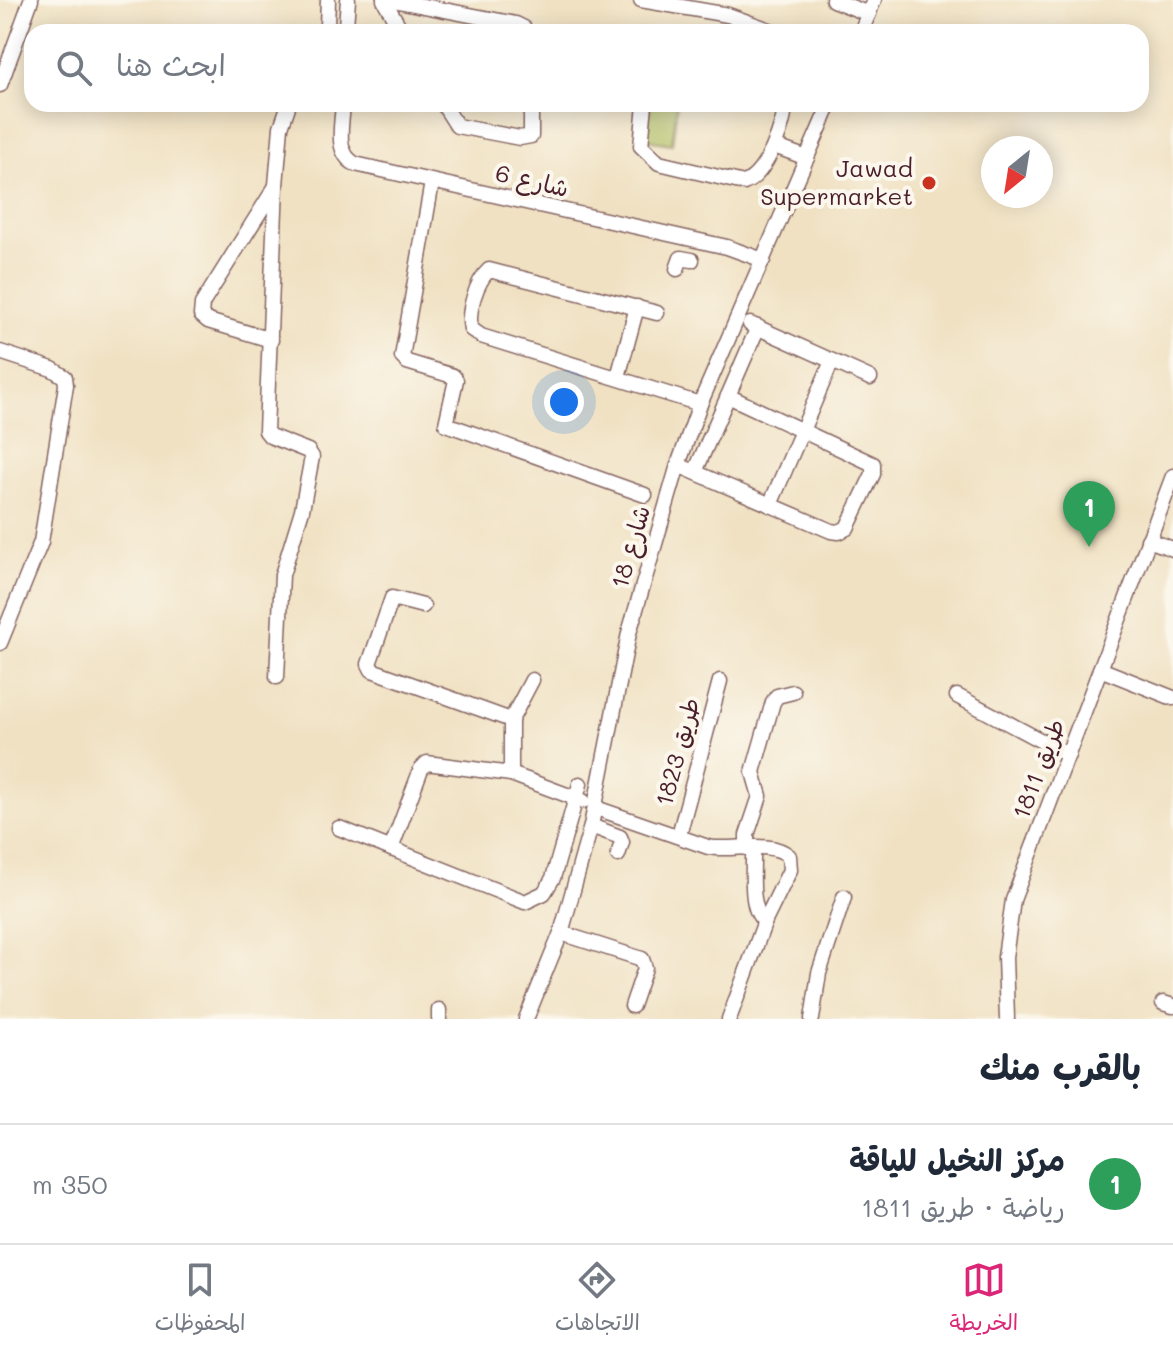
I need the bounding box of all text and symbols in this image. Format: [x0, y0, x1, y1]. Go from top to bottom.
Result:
search box [24, 24, 1149, 112]
text: ابحث هنا [116, 44, 226, 84]
icon: search [52, 46, 96, 90]
north arrow [981, 136, 1053, 208]
place label: Jawad Supermarket [760, 152, 913, 211]
street label: شارع 6 [492, 156, 572, 206]
marker: Jawad Supermarket [920, 174, 938, 192]
your location [544, 382, 584, 422]
pin: 1 [1063, 481, 1115, 547]
street label: شارع 18 [603, 502, 659, 592]
street label: طريق 1823 [647, 694, 706, 809]
street label: طريق 1811 [1004, 714, 1071, 823]
text: بالقرب منك [980, 1044, 1141, 1089]
text: مركز النخيل للياقة [849, 1139, 1065, 1179]
text: 350 m [32, 1167, 108, 1201]
text: 1 [1109, 1167, 1121, 1201]
text: رياضة · طريق 1811 [861, 1190, 1065, 1224]
tab: المحفوظات [155, 1258, 245, 1342]
tab: الاتجاهات [555, 1258, 640, 1342]
tab: الخريطة [950, 1258, 1018, 1342]

